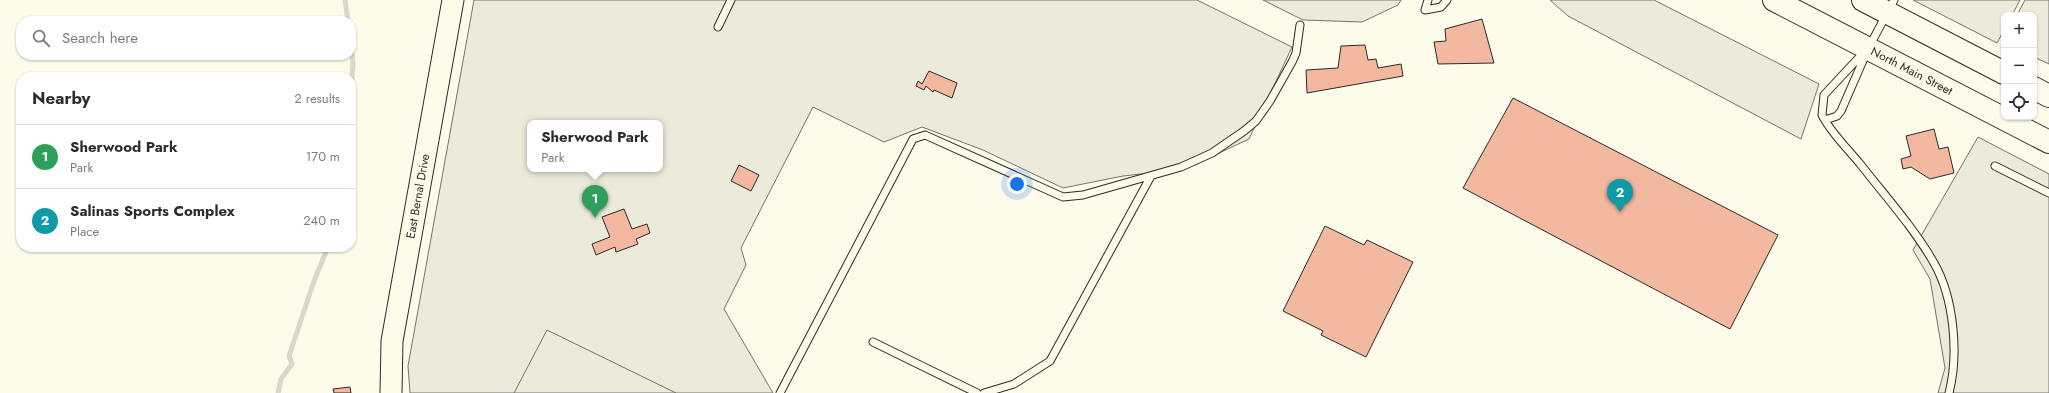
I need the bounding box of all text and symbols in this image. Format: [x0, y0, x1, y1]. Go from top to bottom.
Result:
map controls [2001, 12, 2037, 120]
button: + [2001, 12, 2037, 48]
search box [16, 16, 356, 60]
icon: search [30, 27, 52, 49]
text: Search here [62, 27, 138, 49]
street label: North Main Street [1868, 42, 1956, 100]
button: − [2001, 48, 2037, 84]
button: locate [2001, 84, 2037, 120]
text: Nearby [32, 86, 90, 110]
text: 2 results [294, 89, 340, 108]
popup [527, 120, 663, 172]
text: Sherwood Park [541, 126, 649, 148]
text: Sherwood Park [70, 136, 178, 158]
text: 1 [42, 147, 48, 166]
text: 170 m [305, 147, 340, 166]
text: Park [541, 148, 564, 167]
street label: East Bernal Drive [401, 152, 434, 240]
text: Park [70, 158, 93, 177]
your location [1007, 174, 1027, 194]
pin: 2 [1607, 179, 1633, 212]
pin: 1 [582, 185, 608, 218]
text: Salinas Sports Complex [70, 200, 235, 222]
text: 2 [41, 211, 49, 230]
text: 240 m [303, 211, 340, 230]
text: Place [70, 222, 99, 241]

